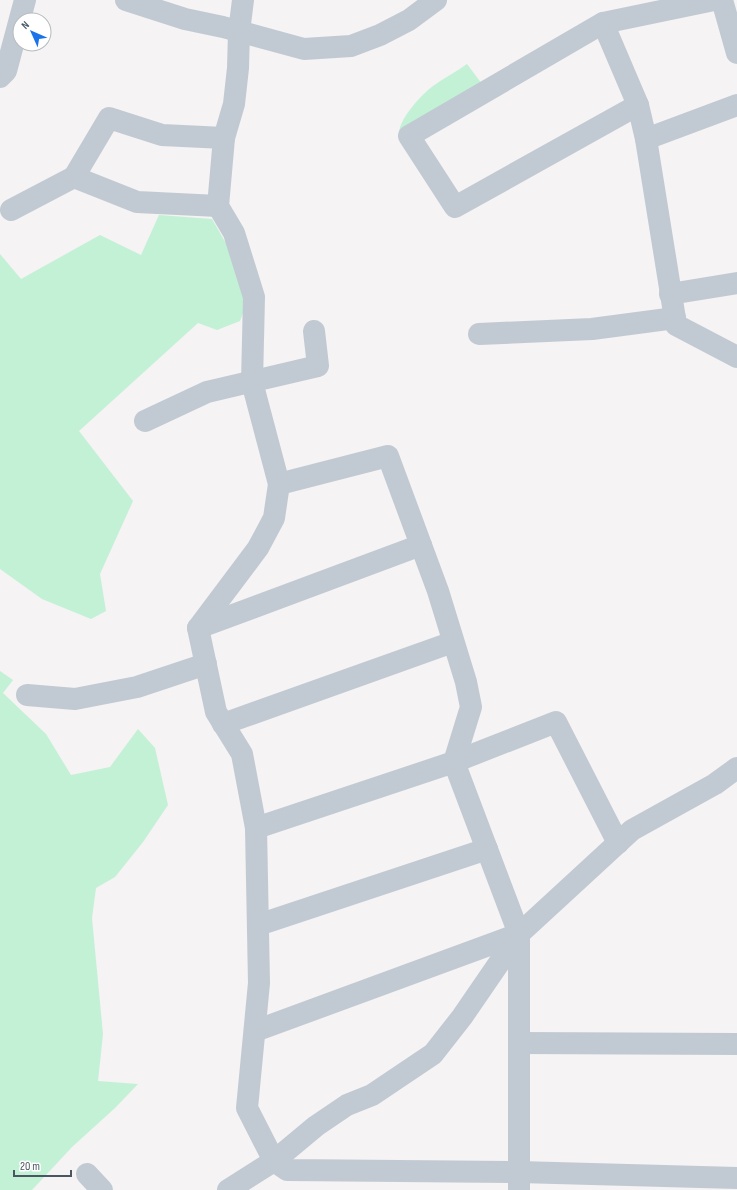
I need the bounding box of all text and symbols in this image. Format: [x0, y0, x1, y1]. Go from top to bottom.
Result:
north arrow [12, 12, 52, 52]
text: N [19, 19, 32, 32]
scale bar [14, 1152, 71, 1178]
text: 20 m [20, 1159, 40, 1174]

